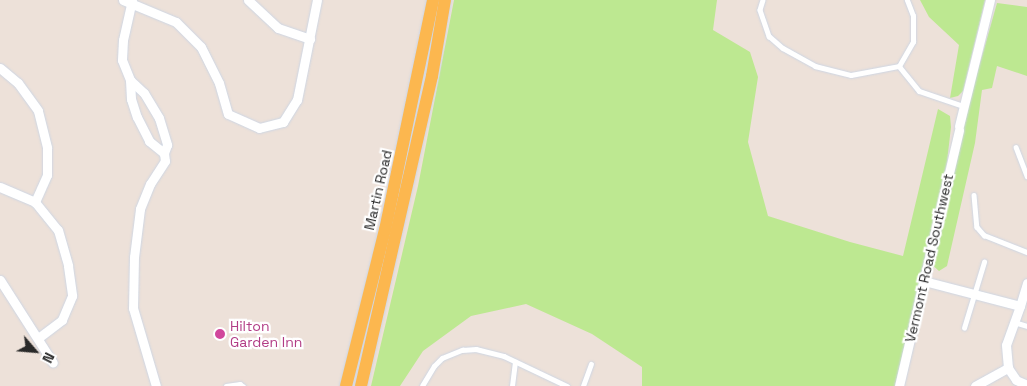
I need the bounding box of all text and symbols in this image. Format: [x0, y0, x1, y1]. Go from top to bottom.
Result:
street label: Martin Road [361, 148, 395, 232]
street label: Vermont Road Southwest [901, 172, 957, 344]
place label: Hilton Garden Inn [230, 318, 302, 351]
north arrow [10, 326, 60, 376]
marker: Hilton Garden Inn [214, 328, 226, 340]
text: N [38, 350, 59, 366]

